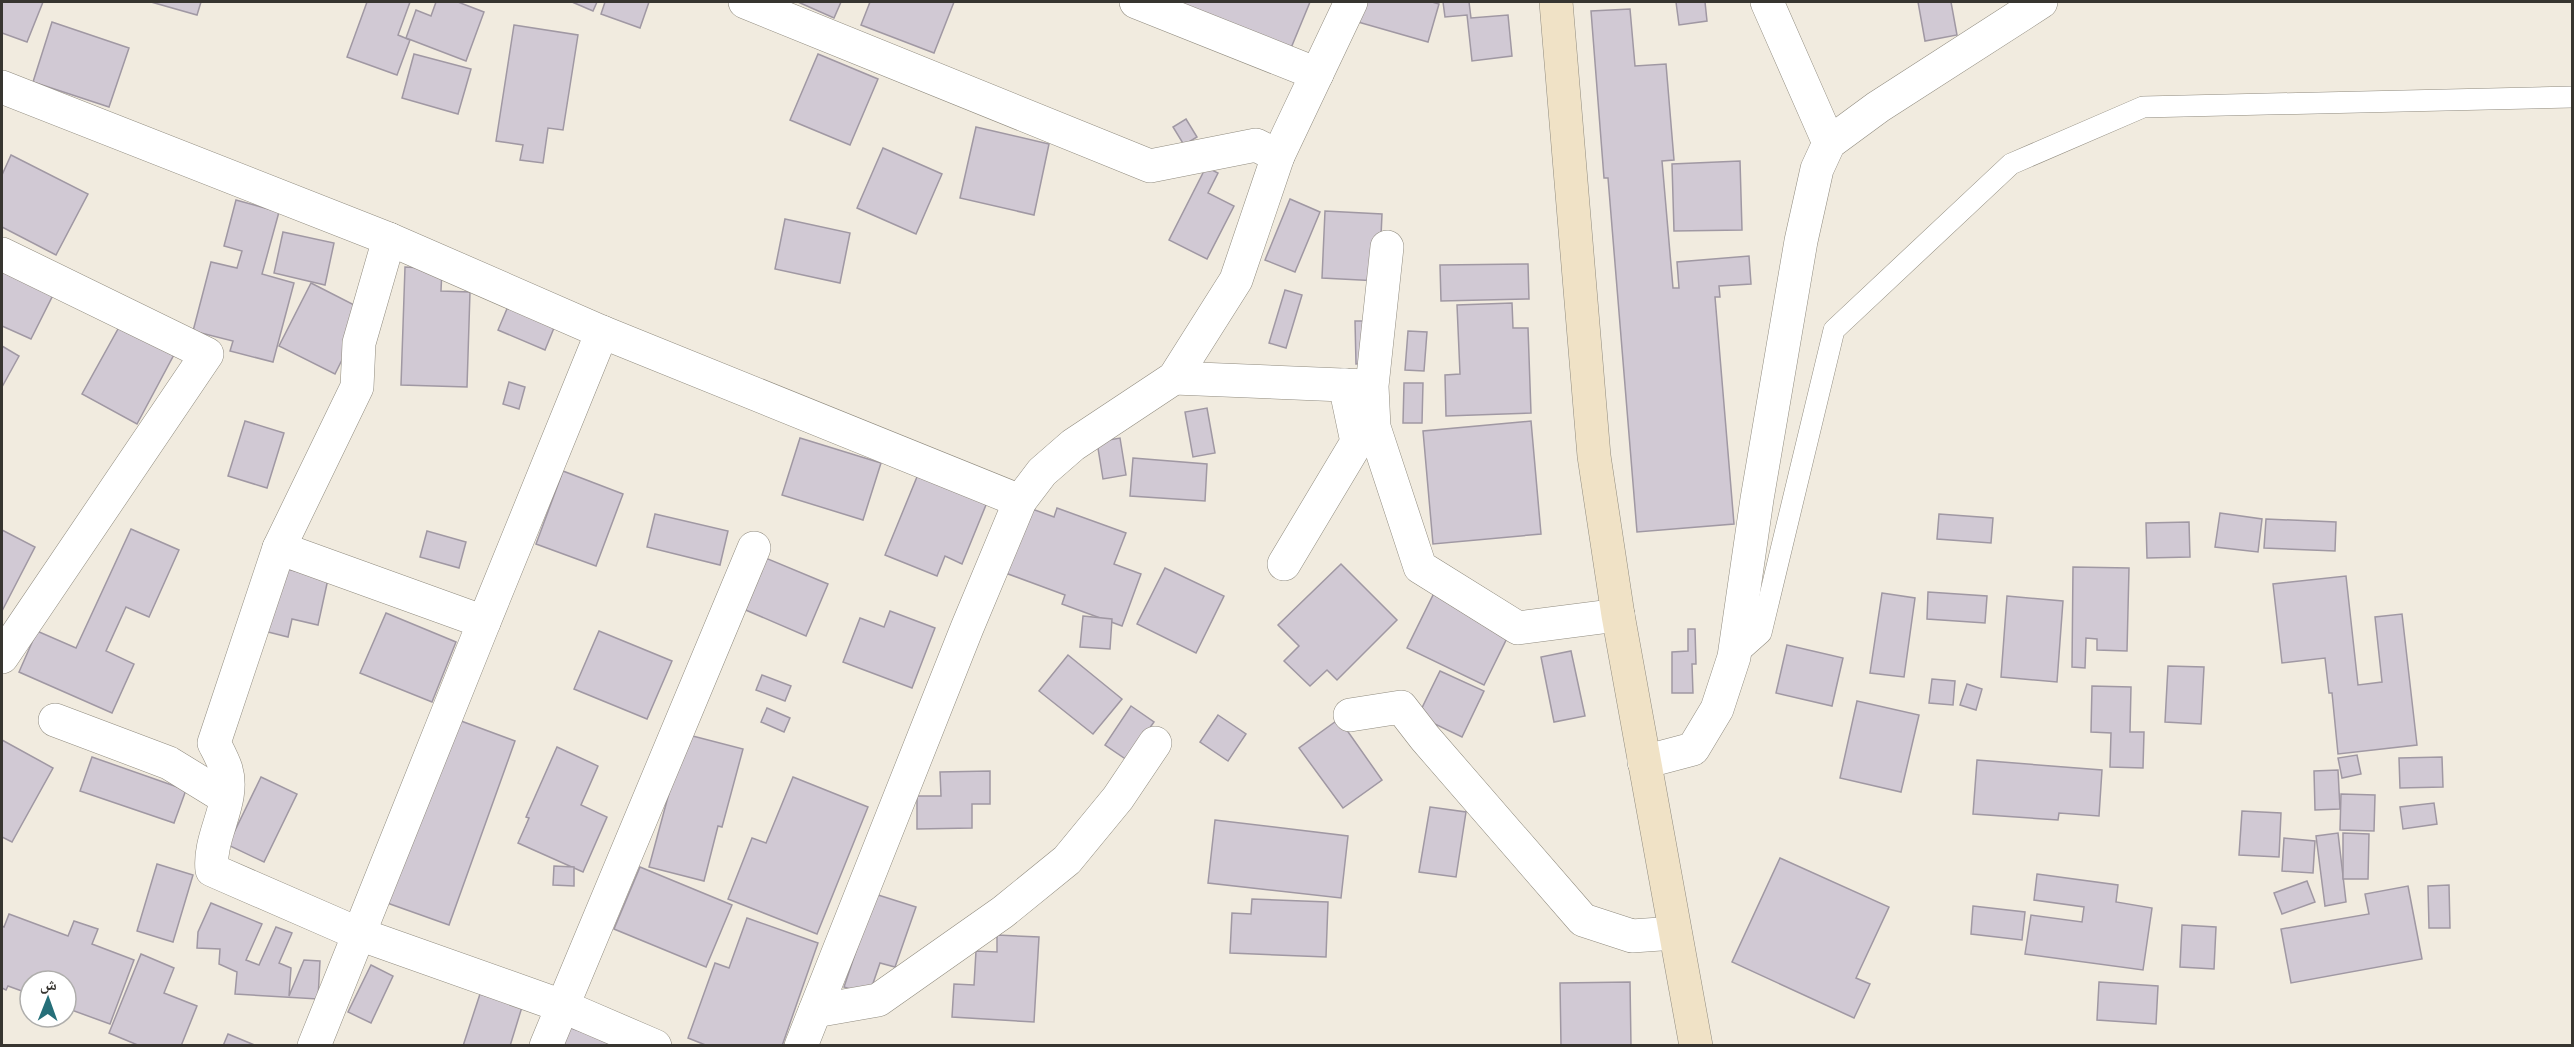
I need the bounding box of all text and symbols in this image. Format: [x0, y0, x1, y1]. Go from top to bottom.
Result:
north arrow [18, 969, 78, 1029]
text: ش [40, 973, 57, 995]

